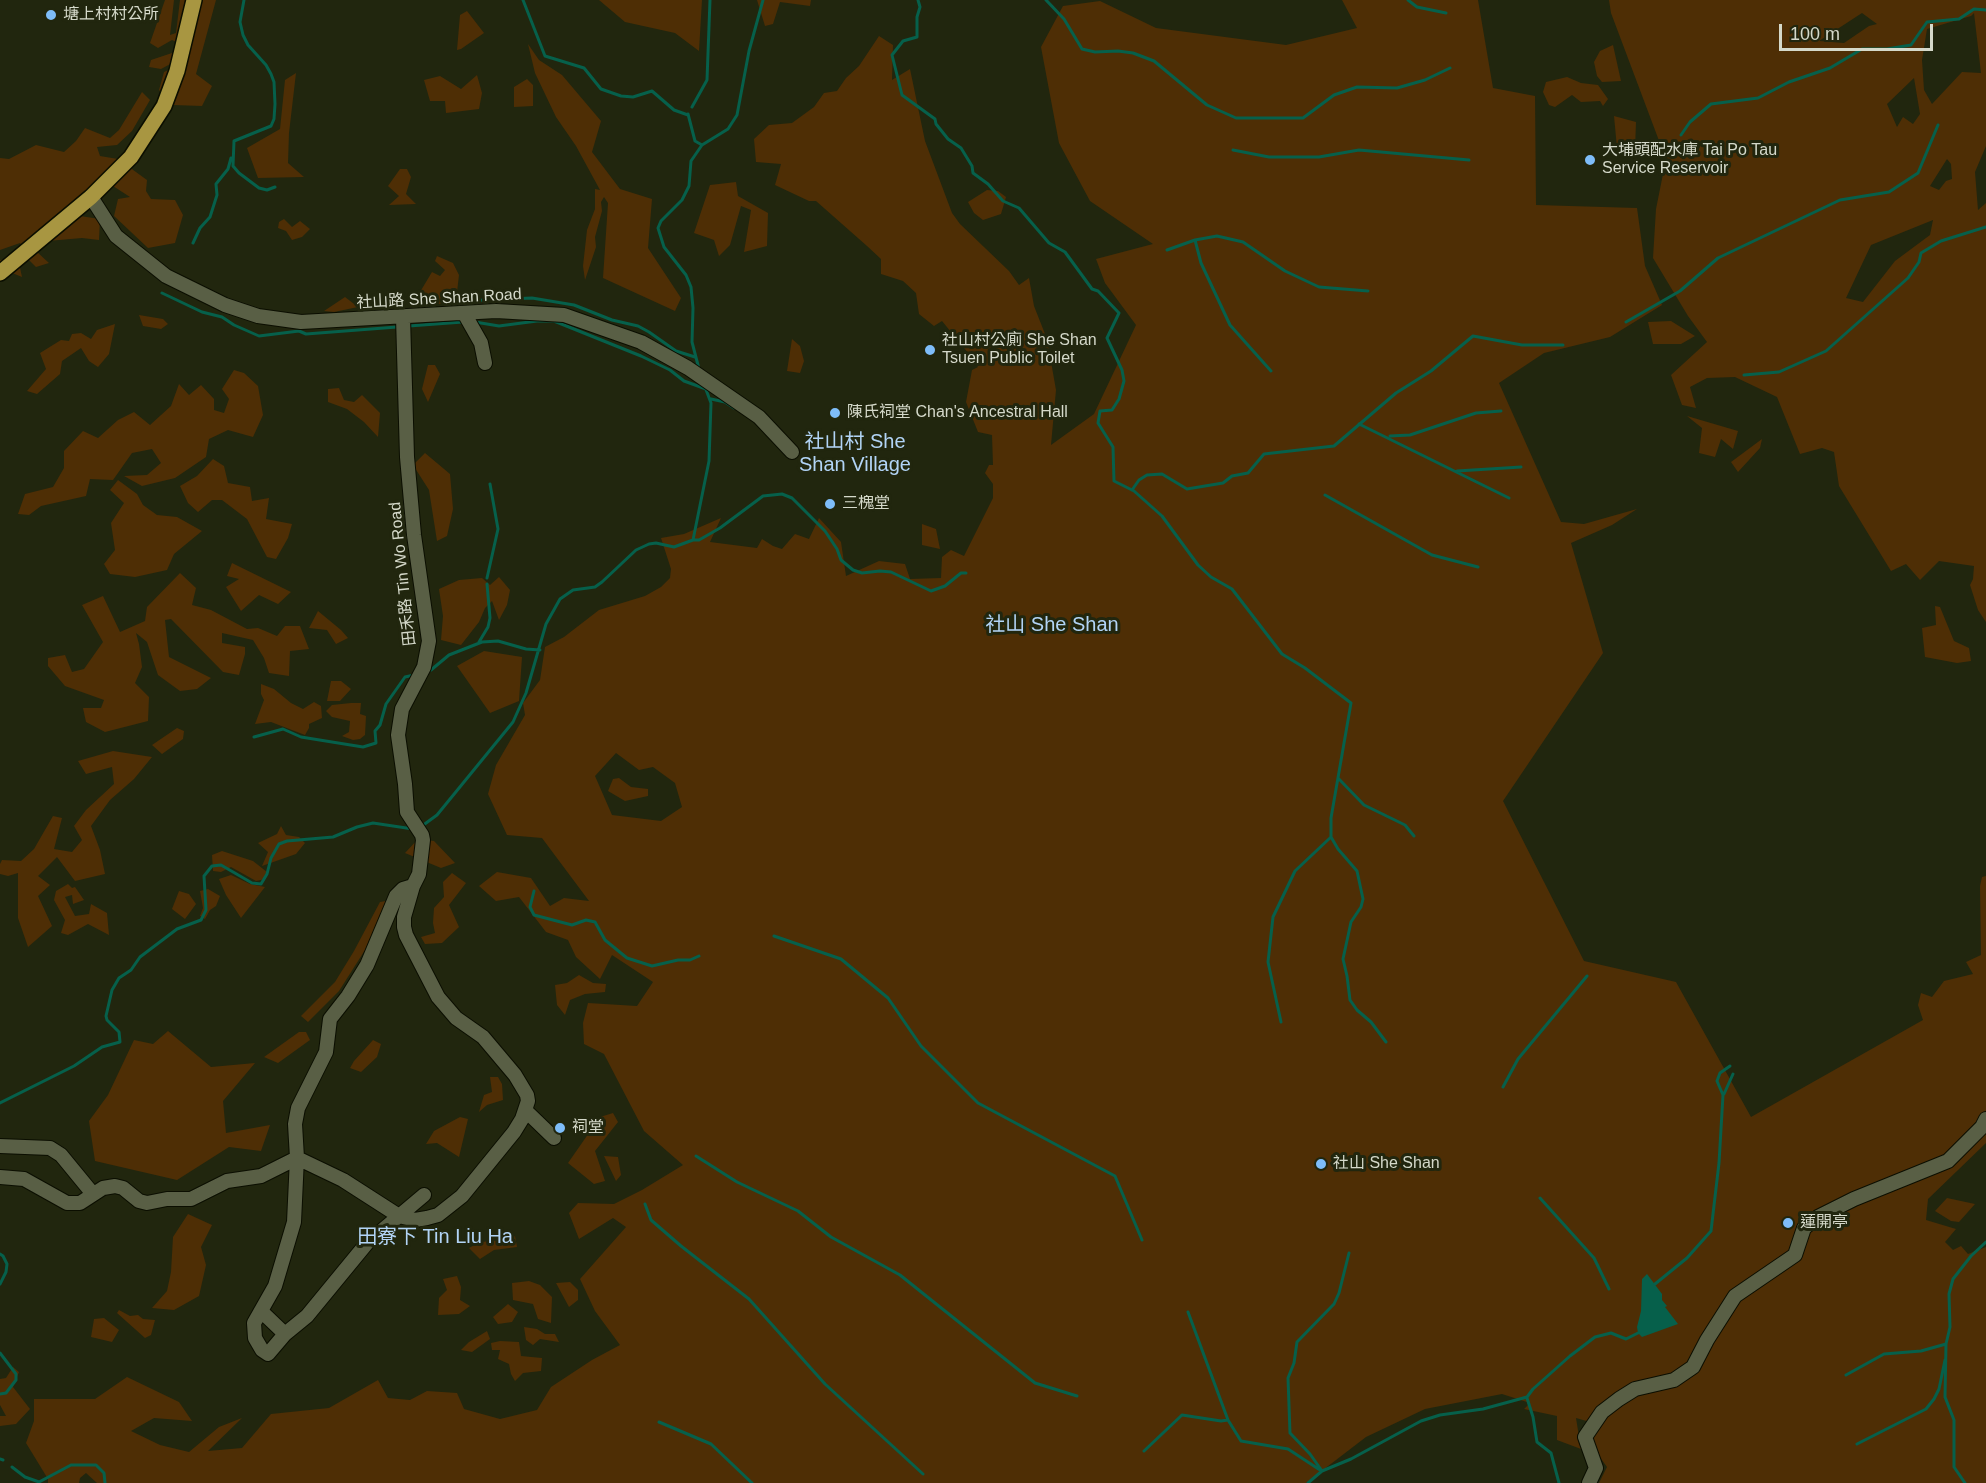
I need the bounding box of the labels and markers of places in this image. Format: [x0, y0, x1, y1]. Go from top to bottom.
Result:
place label: 塘上村村公所 [63, 5, 159, 25]
marker: 塘上村村公所 [44, 8, 58, 22]
place label: 大埔頭配水庫 Tai Po Tau Service Reservoir [1602, 141, 1777, 179]
marker: 大埔頭配水庫 Tai Po Tau Service Reservoir [1583, 153, 1597, 167]
place label: 社山村公廁 She Shan Tsuen Public Toilet [942, 331, 1097, 369]
marker: 社山村公廁 She Shan Tsuen Public Toilet [923, 343, 937, 357]
place label: 陳氏祠堂 Chan's Ancestral Hall [847, 403, 1068, 423]
marker: 陳氏祠堂 Chan's Ancestral Hall [828, 406, 842, 420]
place label: 三槐堂 [842, 494, 890, 514]
marker: 三槐堂 [823, 497, 837, 511]
place label: 祠堂 [572, 1118, 604, 1138]
marker: 祠堂 [553, 1121, 567, 1135]
place label: 社山 She Shan [1333, 1154, 1440, 1174]
marker: 社山 She Shan [1314, 1157, 1328, 1171]
place label: 蓮開亭 [1800, 1213, 1848, 1233]
marker: 蓮開亭 [1781, 1216, 1795, 1230]

